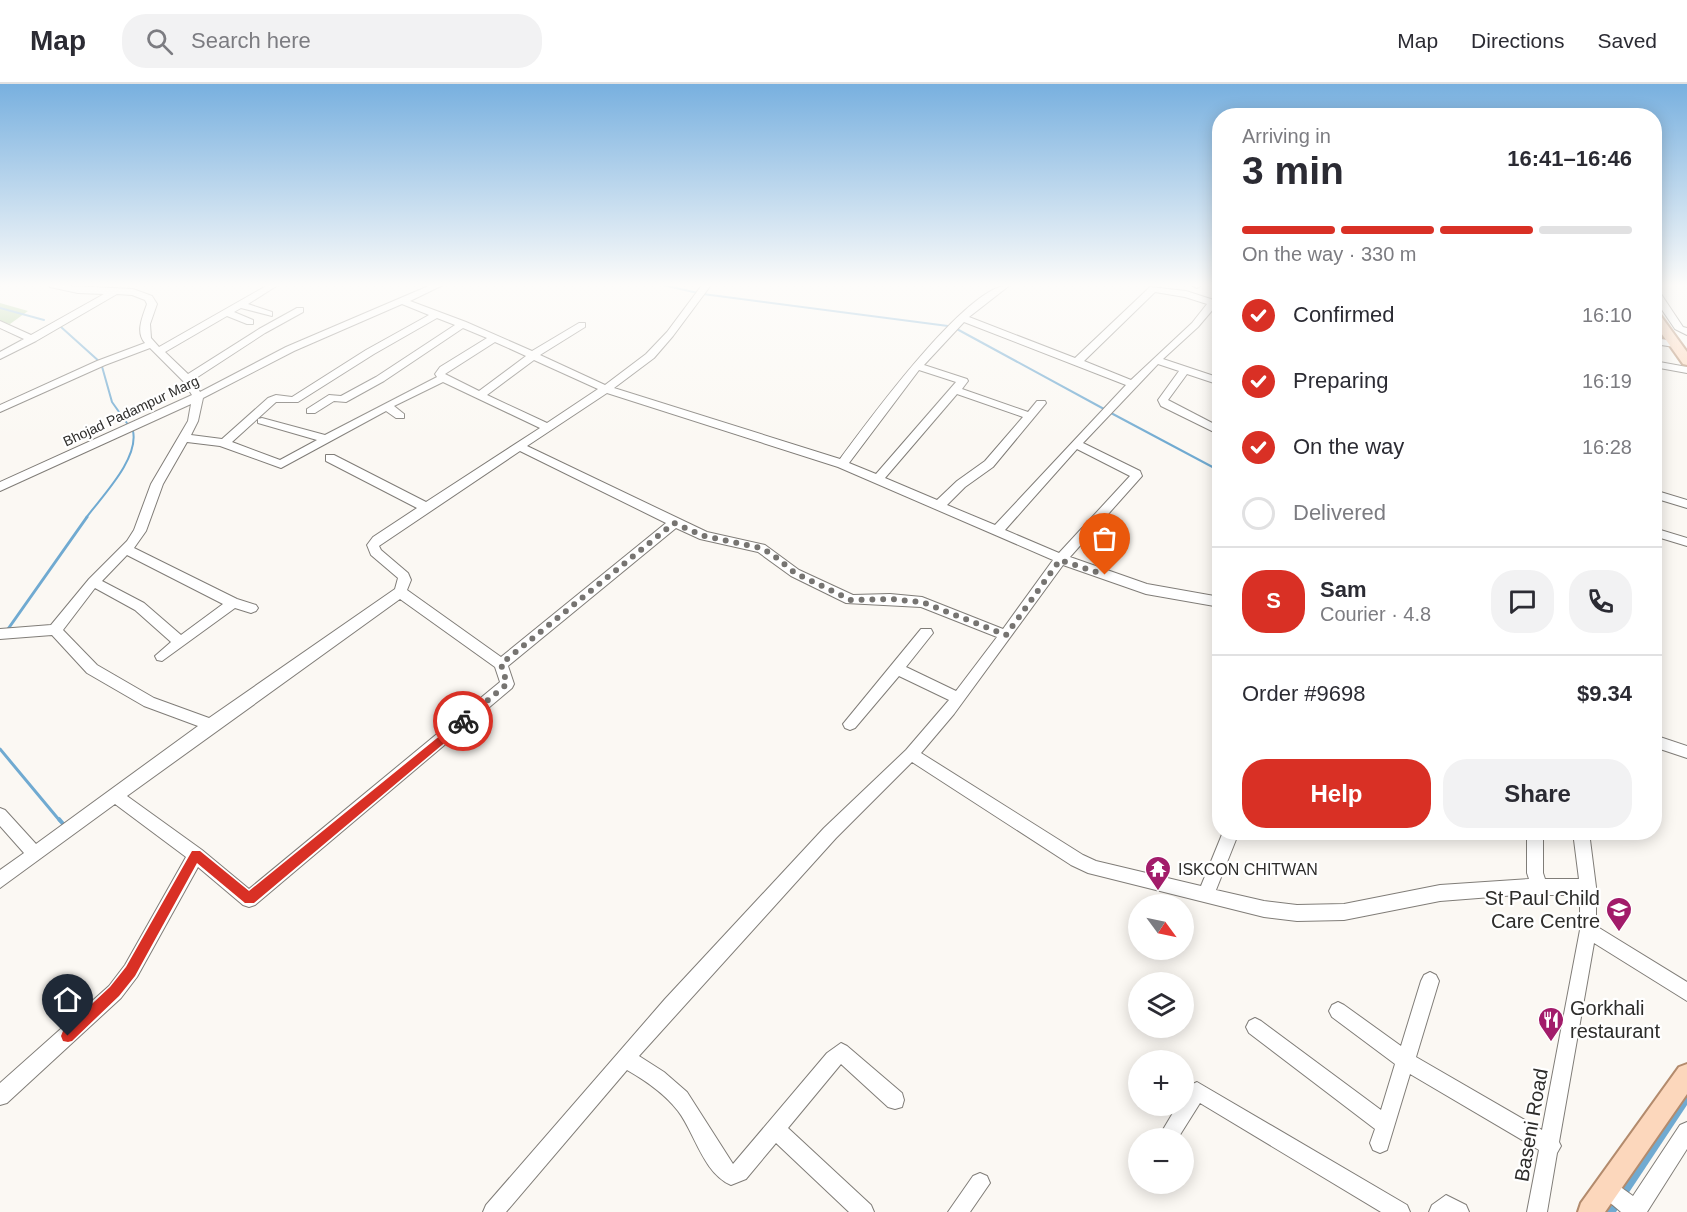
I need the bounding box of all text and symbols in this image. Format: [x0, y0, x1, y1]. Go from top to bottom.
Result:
search box [122, 14, 542, 68]
text: Map [30, 25, 86, 56]
icon: search [143, 25, 176, 58]
text: Search here [191, 28, 311, 53]
text: Map [1397, 29, 1438, 52]
text: Directions [1471, 29, 1564, 52]
text: Saved [1597, 29, 1657, 52]
text: Arriving in [1242, 125, 1331, 147]
text: 16:41–16:46 [1507, 146, 1632, 171]
text: 3 min [1242, 149, 1344, 192]
text: On the way · 330 m [1242, 243, 1417, 265]
icon: check [1242, 299, 1275, 332]
text: Confirmed [1293, 302, 1394, 327]
text: 16:10 [1582, 304, 1632, 326]
icon: check [1242, 365, 1275, 398]
text: Preparing [1293, 368, 1388, 393]
text: 16:19 [1582, 370, 1632, 392]
street label: Bhojad Padampur Marg [61, 373, 201, 449]
icon: check [1242, 431, 1275, 464]
text: On the way [1293, 434, 1404, 459]
text: 16:28 [1582, 436, 1632, 458]
text: Delivered [1293, 500, 1386, 525]
pin [1079, 513, 1130, 575]
icon: bag [1088, 522, 1121, 555]
button: chat [1491, 570, 1554, 633]
button: phone [1569, 570, 1632, 633]
text: Sam [1320, 577, 1366, 602]
text: S [1266, 588, 1281, 613]
text: Courier · 4.8 [1320, 603, 1431, 625]
text: Order #9698 [1242, 681, 1366, 706]
text: $9.34 [1577, 681, 1632, 706]
courier [433, 691, 493, 751]
icon: bike [447, 705, 480, 738]
button: Help [1242, 759, 1431, 828]
button: Share [1443, 759, 1632, 828]
temple icon: ISKCON CHITWAN [1143, 854, 1173, 892]
place label: ISKCON CHITWAN [1178, 861, 1318, 878]
place label: St Paul Child Care Centre [1484, 887, 1600, 932]
north arrow [1128, 894, 1194, 960]
map controls [1128, 894, 1194, 1194]
school or university icon: St Paul Child Care Centre [1604, 895, 1634, 933]
button: layers [1128, 972, 1194, 1038]
pin [42, 974, 93, 1036]
icon: home [51, 983, 84, 1016]
place label: Gorkhali restaurant [1570, 997, 1660, 1042]
restaurant icon: Gorkhali restaurant [1536, 1005, 1566, 1043]
button: + [1128, 1050, 1194, 1116]
street label: Baseni Road [1510, 1067, 1552, 1183]
button: − [1128, 1128, 1194, 1194]

